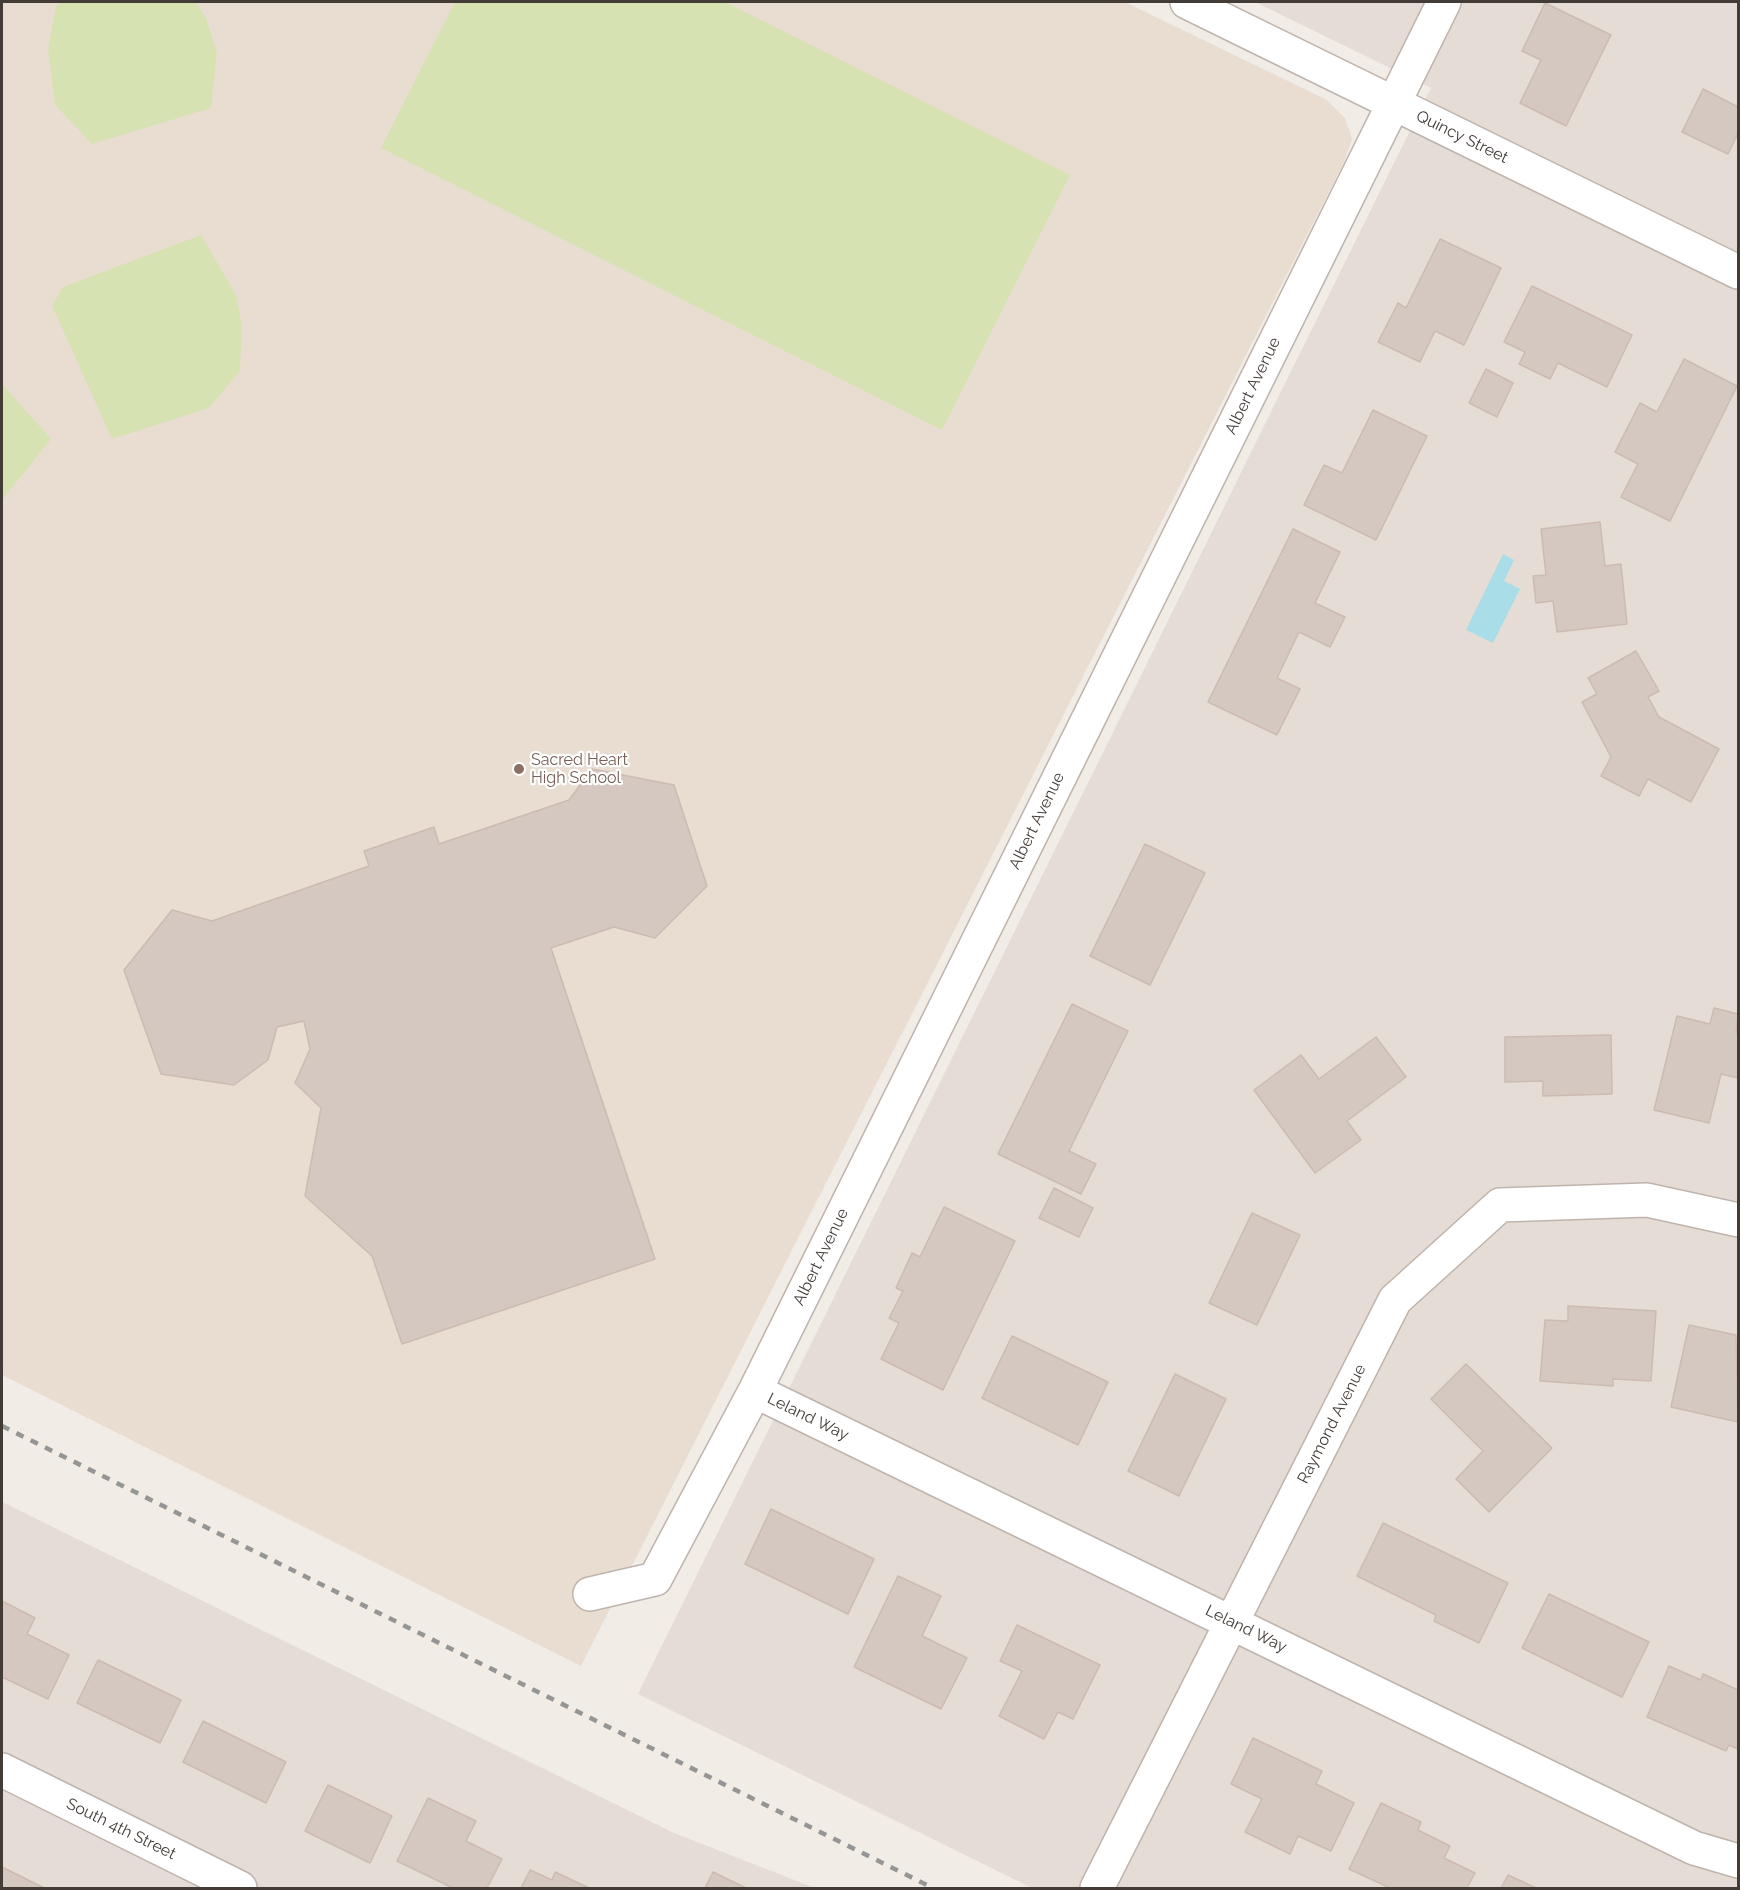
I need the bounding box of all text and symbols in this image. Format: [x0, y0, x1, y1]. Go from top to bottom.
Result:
street label: Quincy Street [1413, 106, 1511, 168]
street label: Albert Avenue [1221, 334, 1285, 438]
place label: Sacred Heart High School [531, 750, 628, 788]
marker: Sacred Heart High School [512, 762, 526, 776]
street label: Albert Avenue [1005, 769, 1069, 873]
street label: Albert Avenue [789, 1205, 853, 1309]
street label: Raymond Avenue [1294, 1361, 1370, 1487]
street label: Leland Way [764, 1389, 852, 1445]
street label: Leland Way [1202, 1601, 1290, 1657]
street label: South 4th Street [63, 1794, 179, 1864]

